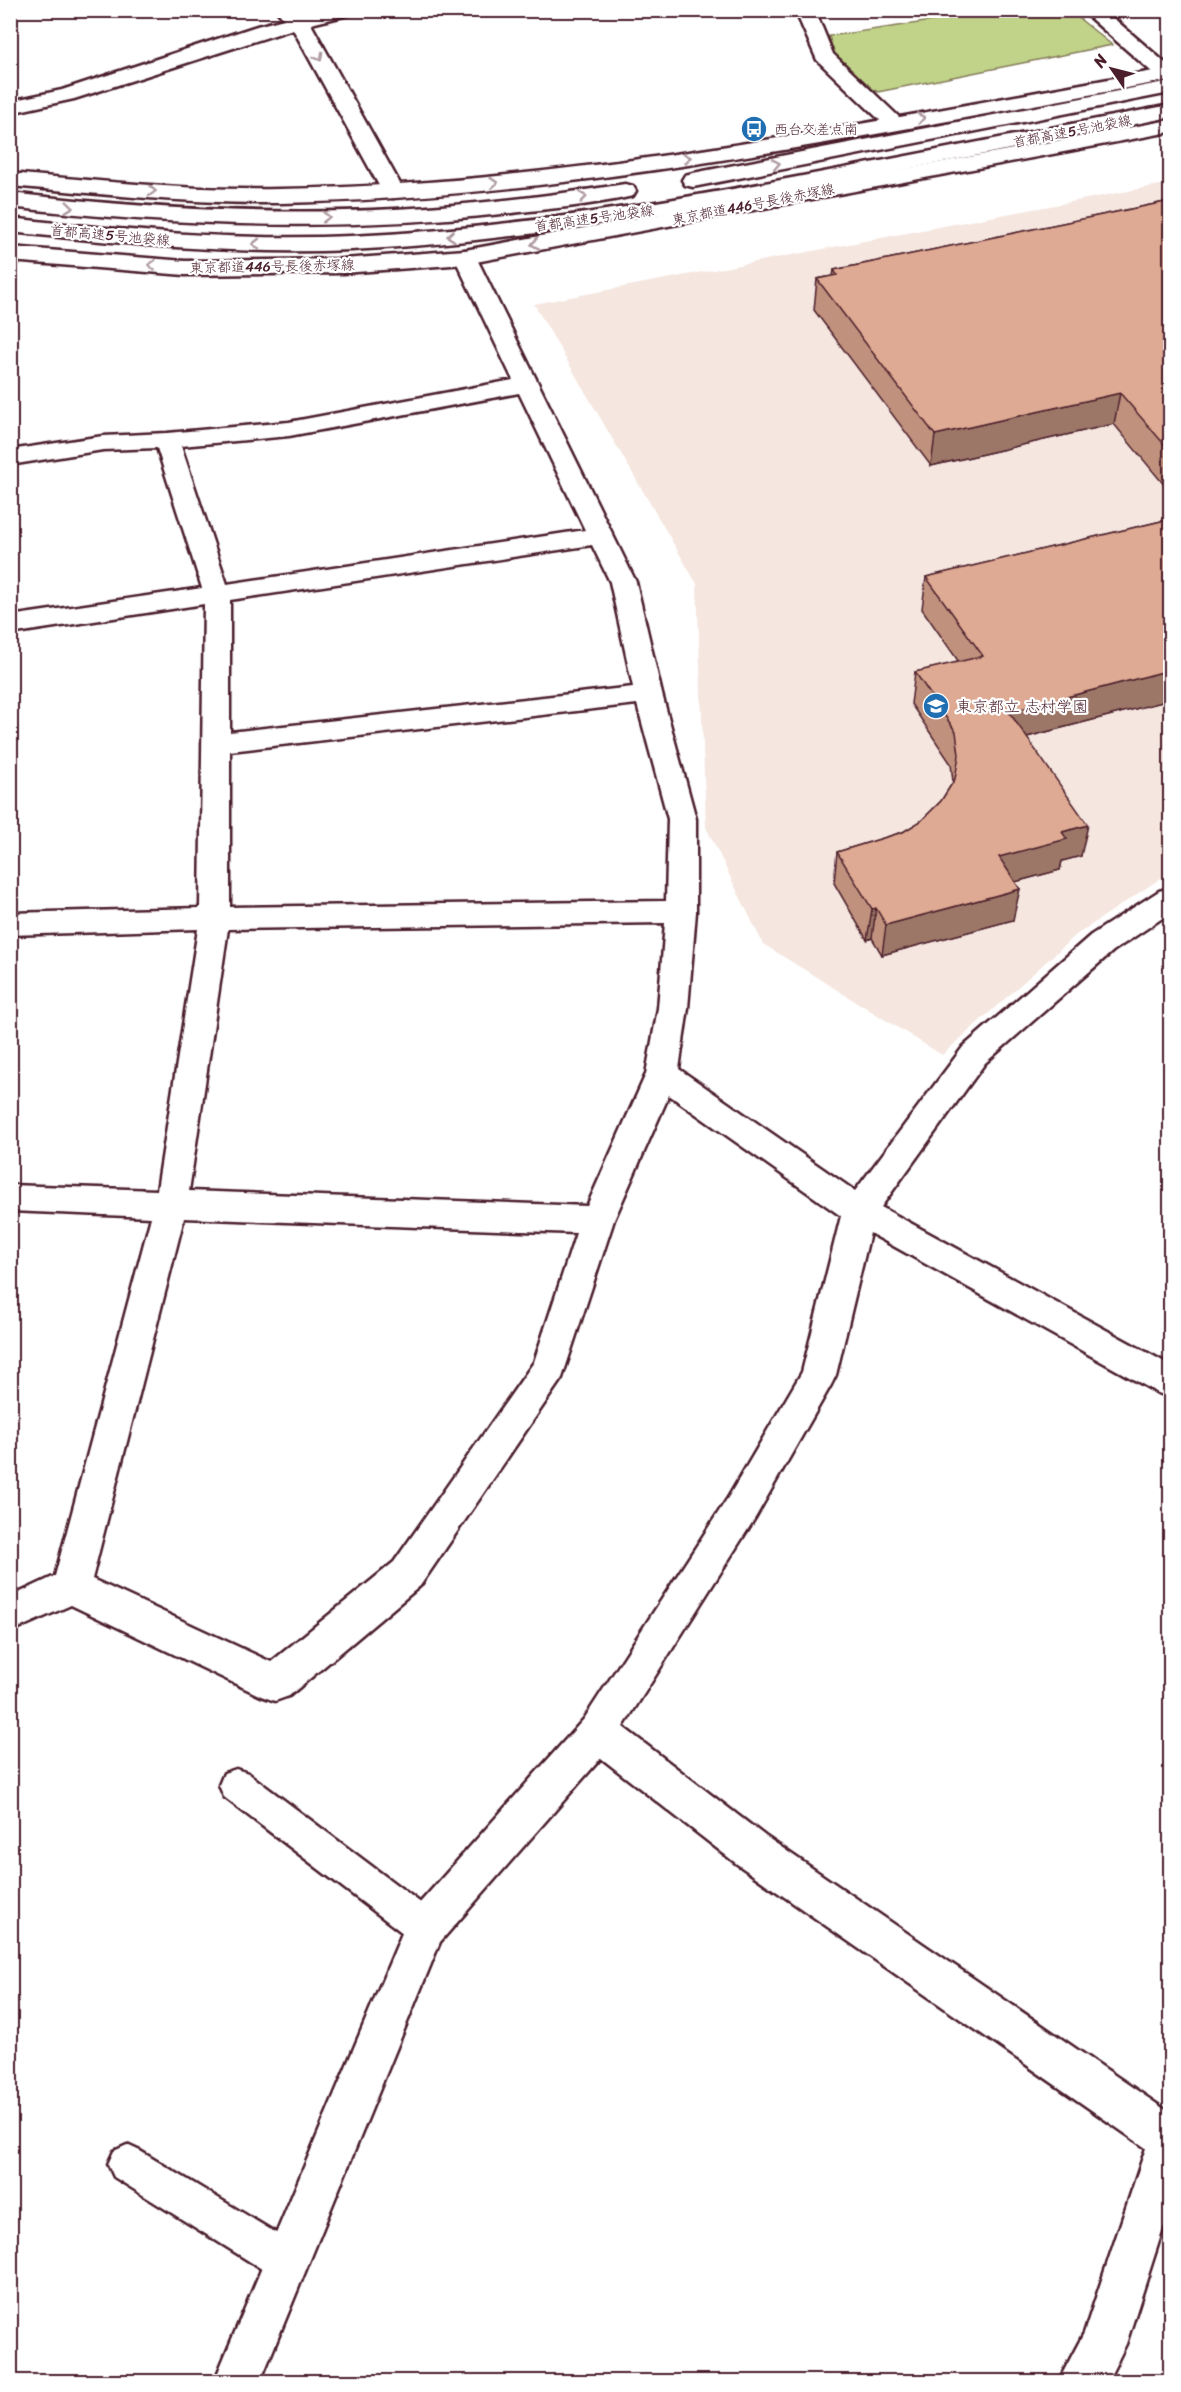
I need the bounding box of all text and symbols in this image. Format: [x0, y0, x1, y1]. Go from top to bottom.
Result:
north arrow [1082, 39, 1142, 99]
text: N [1084, 47, 1116, 74]
one-way arrow [312, 51, 323, 62]
street label: 首都高速5号池袋線 [1011, 108, 1134, 155]
one-way arrow [915, 112, 925, 125]
bus stop icon: 西台交差点南 [739, 114, 769, 144]
place label: 西台交差点南 [774, 117, 858, 142]
one-way arrow [683, 153, 692, 165]
one-way arrow [770, 158, 780, 171]
street label: 東京都道446号長後赤塚線 [670, 176, 837, 233]
one-way arrow [489, 177, 498, 190]
one-way arrow [148, 185, 157, 197]
one-way arrow [579, 191, 588, 203]
street label: 首都高速5号池袋線 [533, 198, 656, 239]
one-way arrow [64, 200, 73, 212]
one-way arrow [322, 211, 331, 223]
street label: 首都高速5号池袋線 [49, 218, 171, 253]
one-way arrow [446, 229, 456, 242]
one-way arrow [530, 237, 540, 250]
one-way arrow [252, 238, 261, 250]
street label: 東京都道446号長後赤塚線 [189, 253, 355, 280]
one-way arrow [148, 259, 157, 272]
school or university icon: 東京都立 志村学園 [921, 691, 951, 721]
place label: 東京都立 志村学園 [956, 692, 1088, 721]

